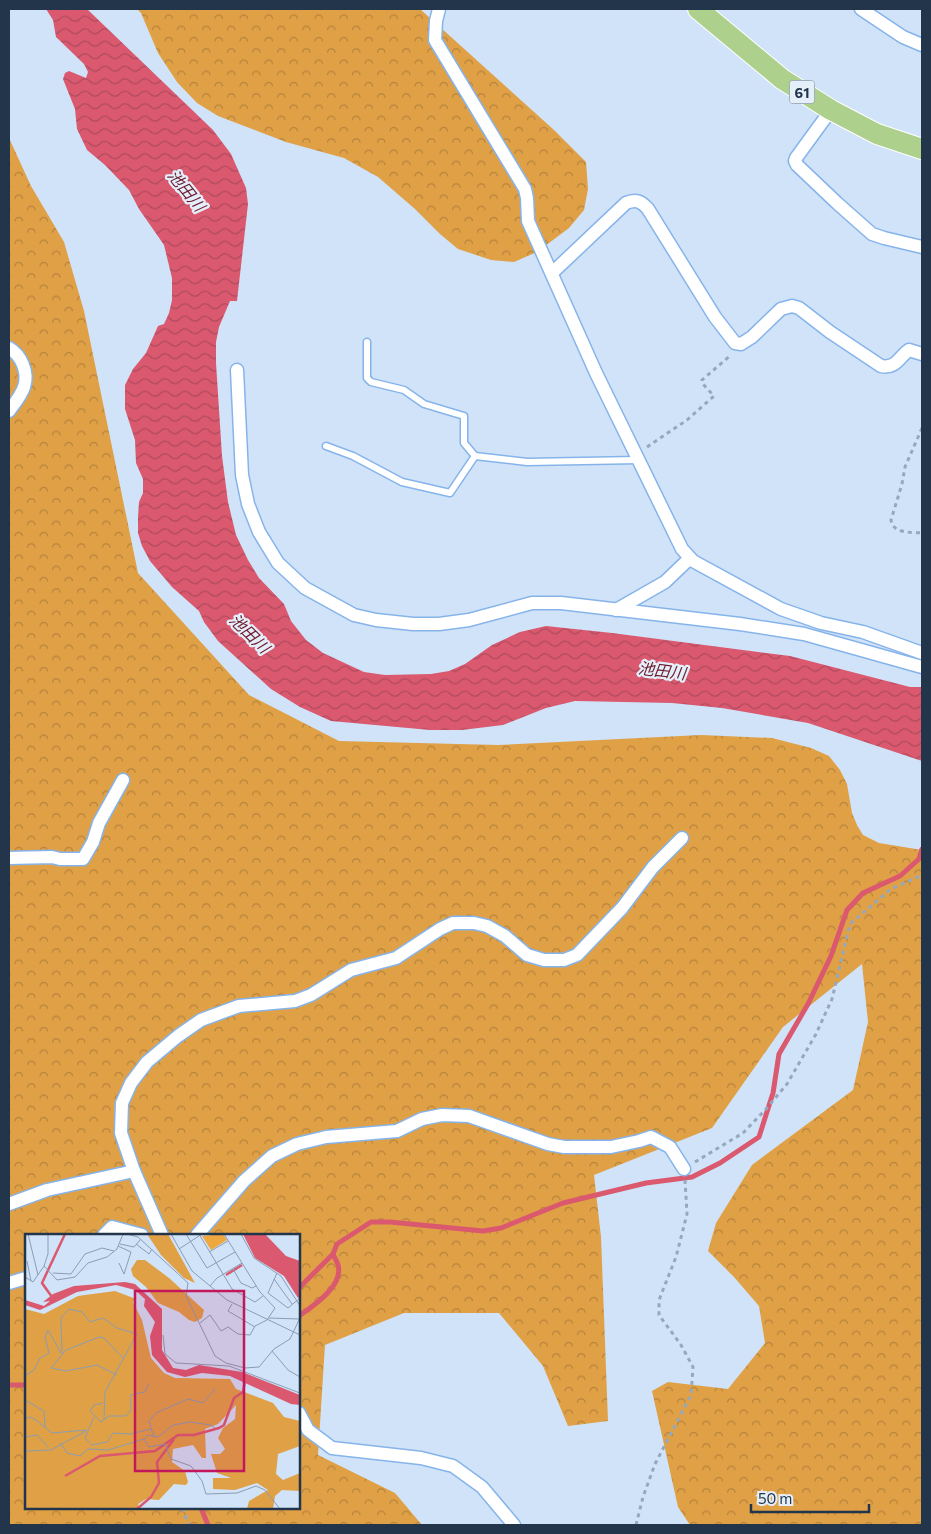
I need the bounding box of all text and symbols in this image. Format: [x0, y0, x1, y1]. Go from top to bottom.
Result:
road number: 61 [790, 80, 814, 104]
water label: 池田川 [165, 165, 211, 216]
water label: 池田川 [226, 609, 275, 658]
water label: 池田川 [637, 658, 689, 683]
inset map [25, 1234, 300, 1509]
scale bar [751, 1482, 868, 1514]
text: 50 m [758, 1489, 792, 1507]

